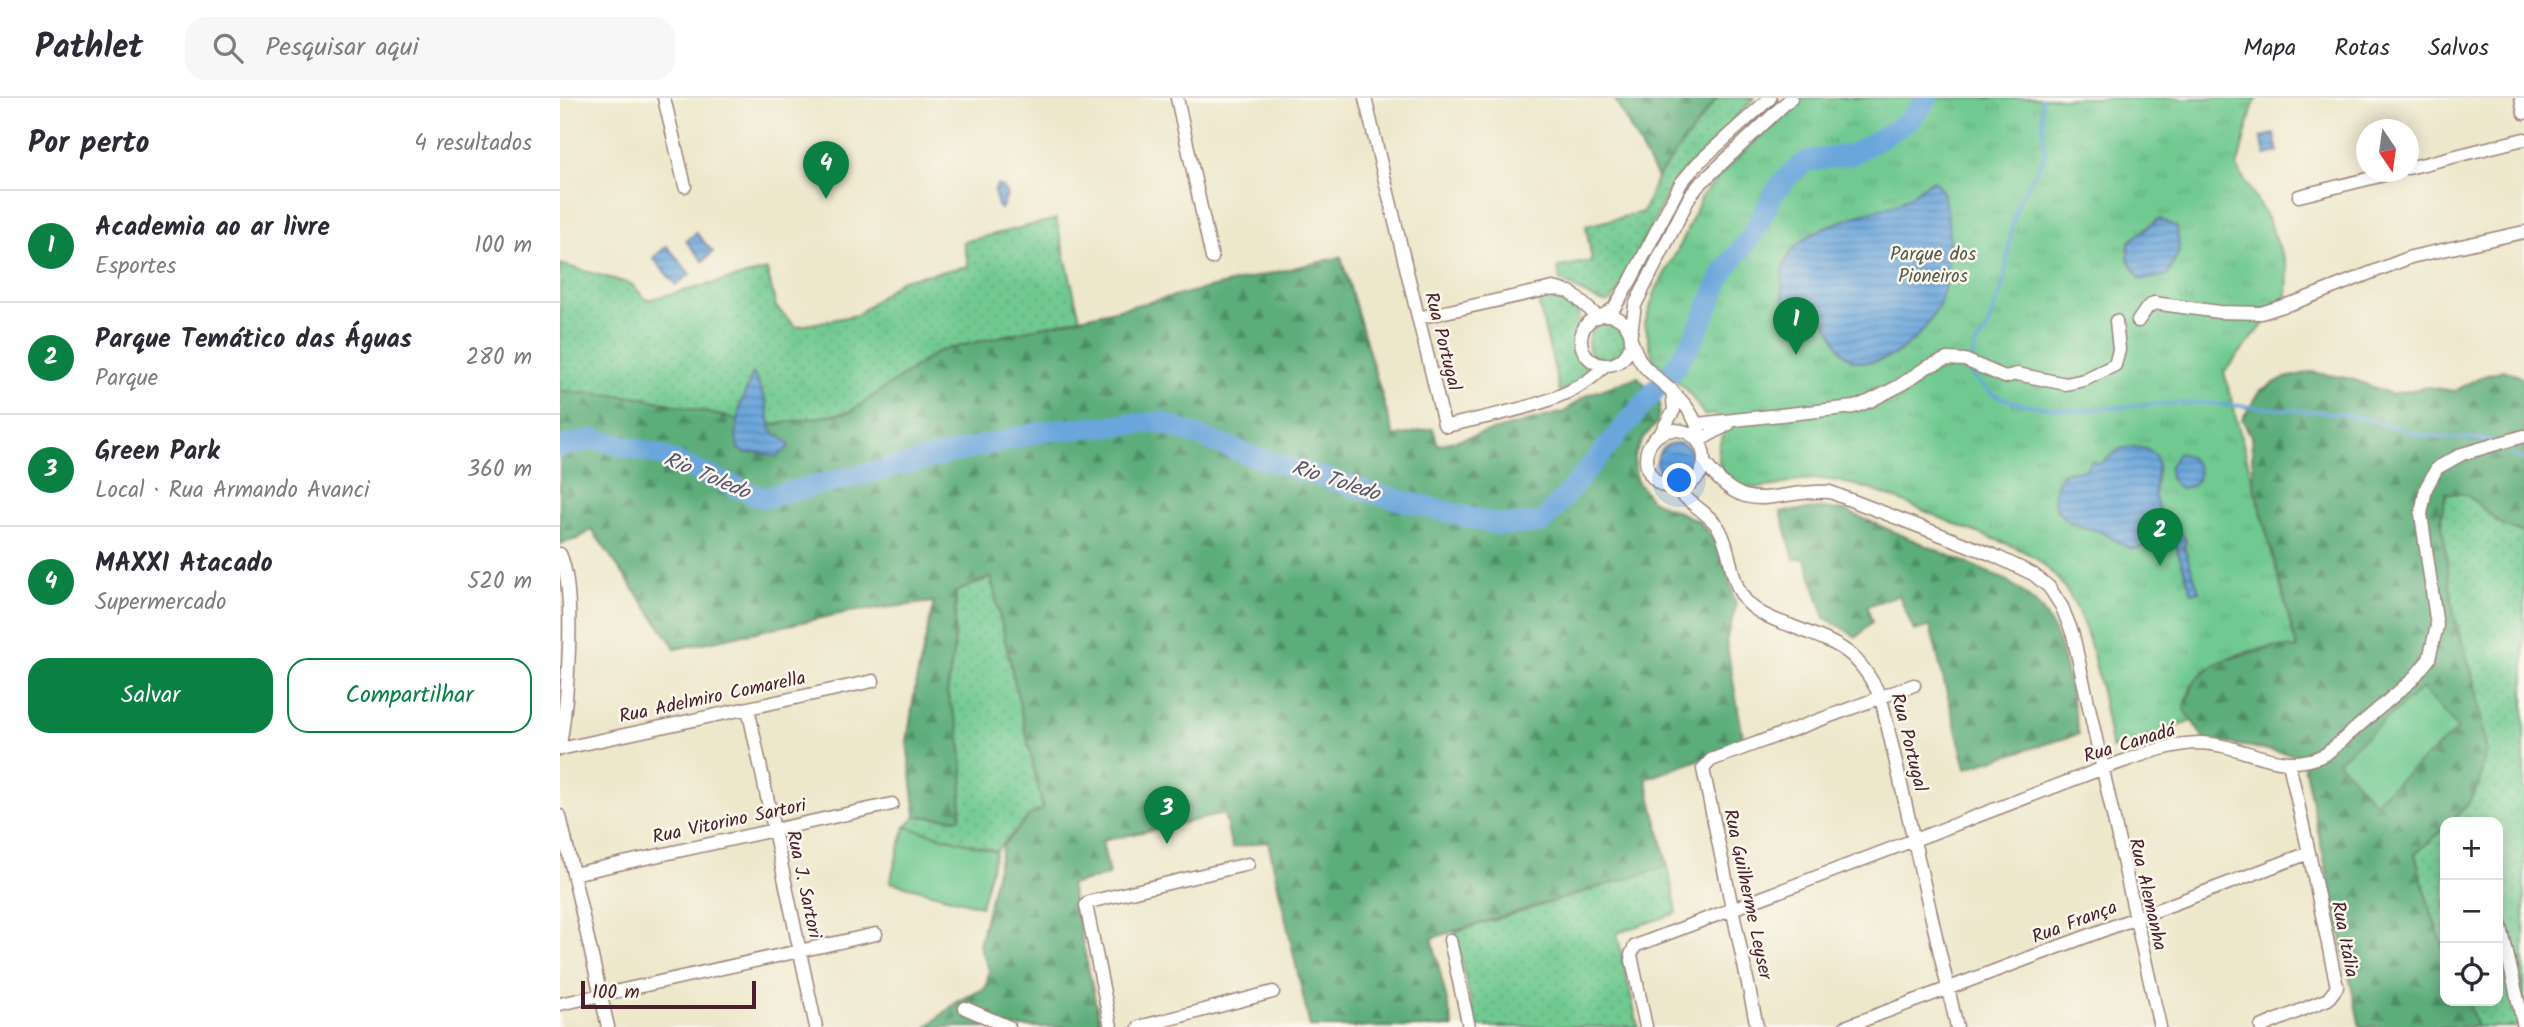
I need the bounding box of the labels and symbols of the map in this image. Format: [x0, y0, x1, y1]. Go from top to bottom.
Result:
north arrow [2356, 119, 2419, 182]
pin: 4 [803, 141, 849, 199]
park label: Parque dos Pioneiros [1890, 240, 1976, 292]
street label: Rua Portugal [1415, 289, 1469, 394]
pin: 1 [1773, 297, 1819, 355]
water label: Rio Toledo [658, 444, 756, 510]
water label: Rio Toledo [1287, 452, 1385, 512]
your location [1662, 463, 1696, 497]
pin: 2 [2137, 508, 2183, 566]
street label: Rua Adelmiro Comarella [616, 664, 809, 732]
street label: Rua Portugal [1881, 690, 1935, 795]
street label: Rua Canadá [2080, 715, 2181, 772]
pin: 3 [1144, 786, 1190, 844]
street label: Rua Vitorino Sartori [650, 791, 811, 853]
street label: Rua Guilherme Leyser [1714, 806, 1780, 984]
street label: Rua J. Sartori [777, 828, 829, 943]
street label: Rua Alemanha [2120, 835, 2175, 954]
street label: Rua França [2028, 893, 2122, 953]
street label: Rua Itália [2322, 899, 2366, 980]
scale bar [581, 978, 756, 1010]

